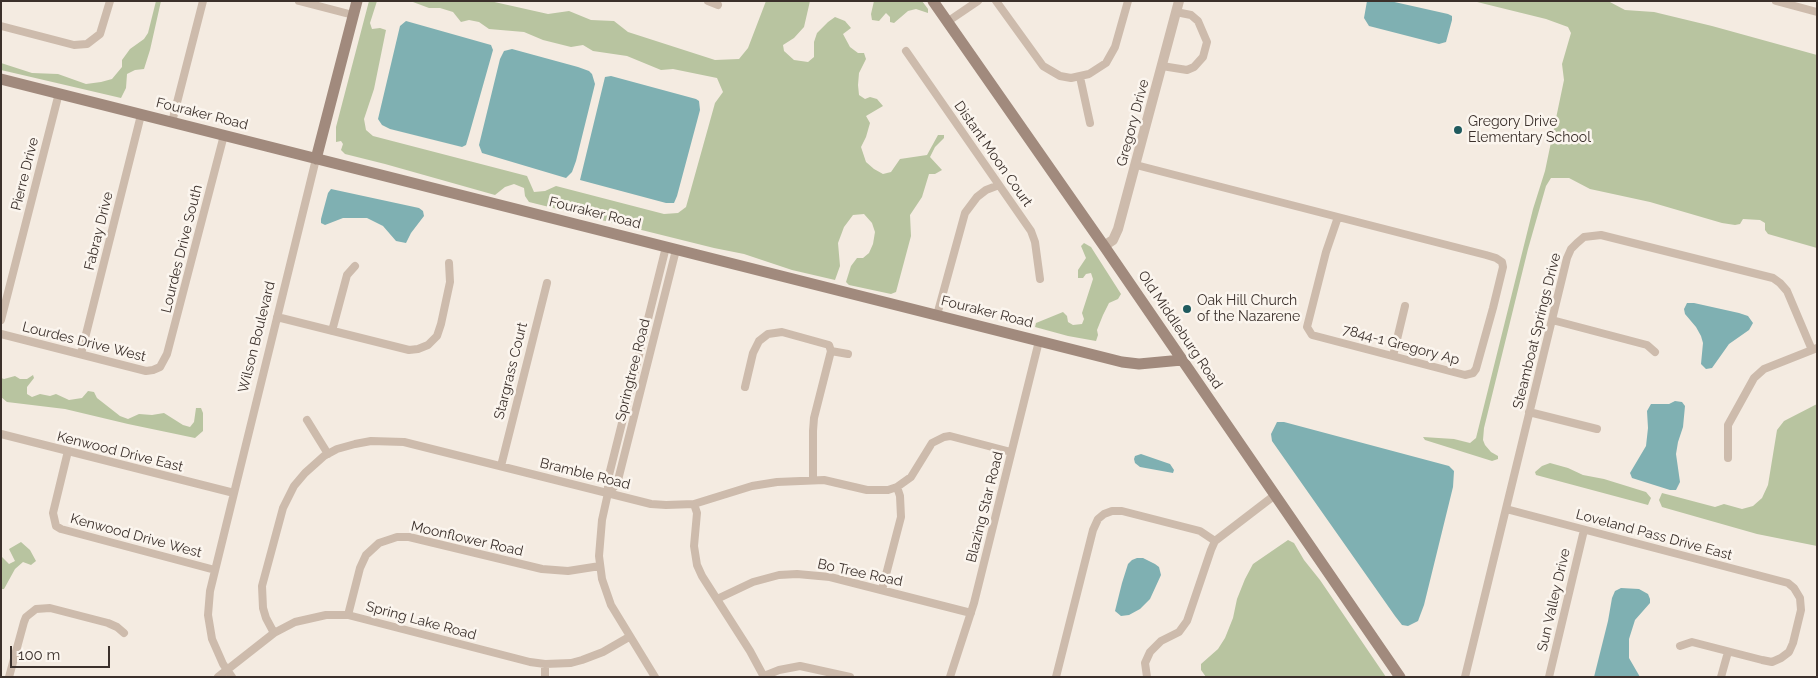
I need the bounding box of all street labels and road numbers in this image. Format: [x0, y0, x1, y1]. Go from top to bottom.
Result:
street label: Gregory Drive [1113, 78, 1153, 168]
street label: Fouraker Road [154, 94, 250, 134]
street label: Distant Moon Court [950, 98, 1036, 210]
street label: Pierre Drive [8, 136, 42, 212]
street label: Lourdes Drive South [158, 183, 206, 315]
street label: Fabray Drive [81, 190, 117, 272]
street label: Fouraker Road [547, 193, 643, 233]
street label: Steamboat Springs Drive [1509, 251, 1565, 411]
street label: Old Middleburg Road [1134, 268, 1226, 392]
street label: Wilson Boulevard [235, 279, 279, 395]
street label: Fouraker Road [939, 292, 1035, 332]
street label: Springtree Road [612, 317, 654, 423]
street label: Lourdes Drive West [20, 318, 148, 366]
street label: Stargrass Court [491, 321, 531, 421]
street label: 7844-1 Gregory Ap [1341, 321, 1461, 369]
street label: Kenwood Drive East [55, 428, 185, 476]
street label: Blazing Star Road [963, 450, 1007, 564]
street label: Bramble Road [538, 455, 632, 493]
street label: Loveland Pass Drive East [1574, 506, 1734, 564]
street label: Kenwood Drive West [69, 510, 203, 562]
street label: Moonflower Road [409, 518, 525, 560]
street label: Sun Valley Drive [1534, 547, 1574, 653]
street label: Bo Tree Road [816, 556, 904, 590]
street label: Spring Lake Road [364, 598, 478, 644]

